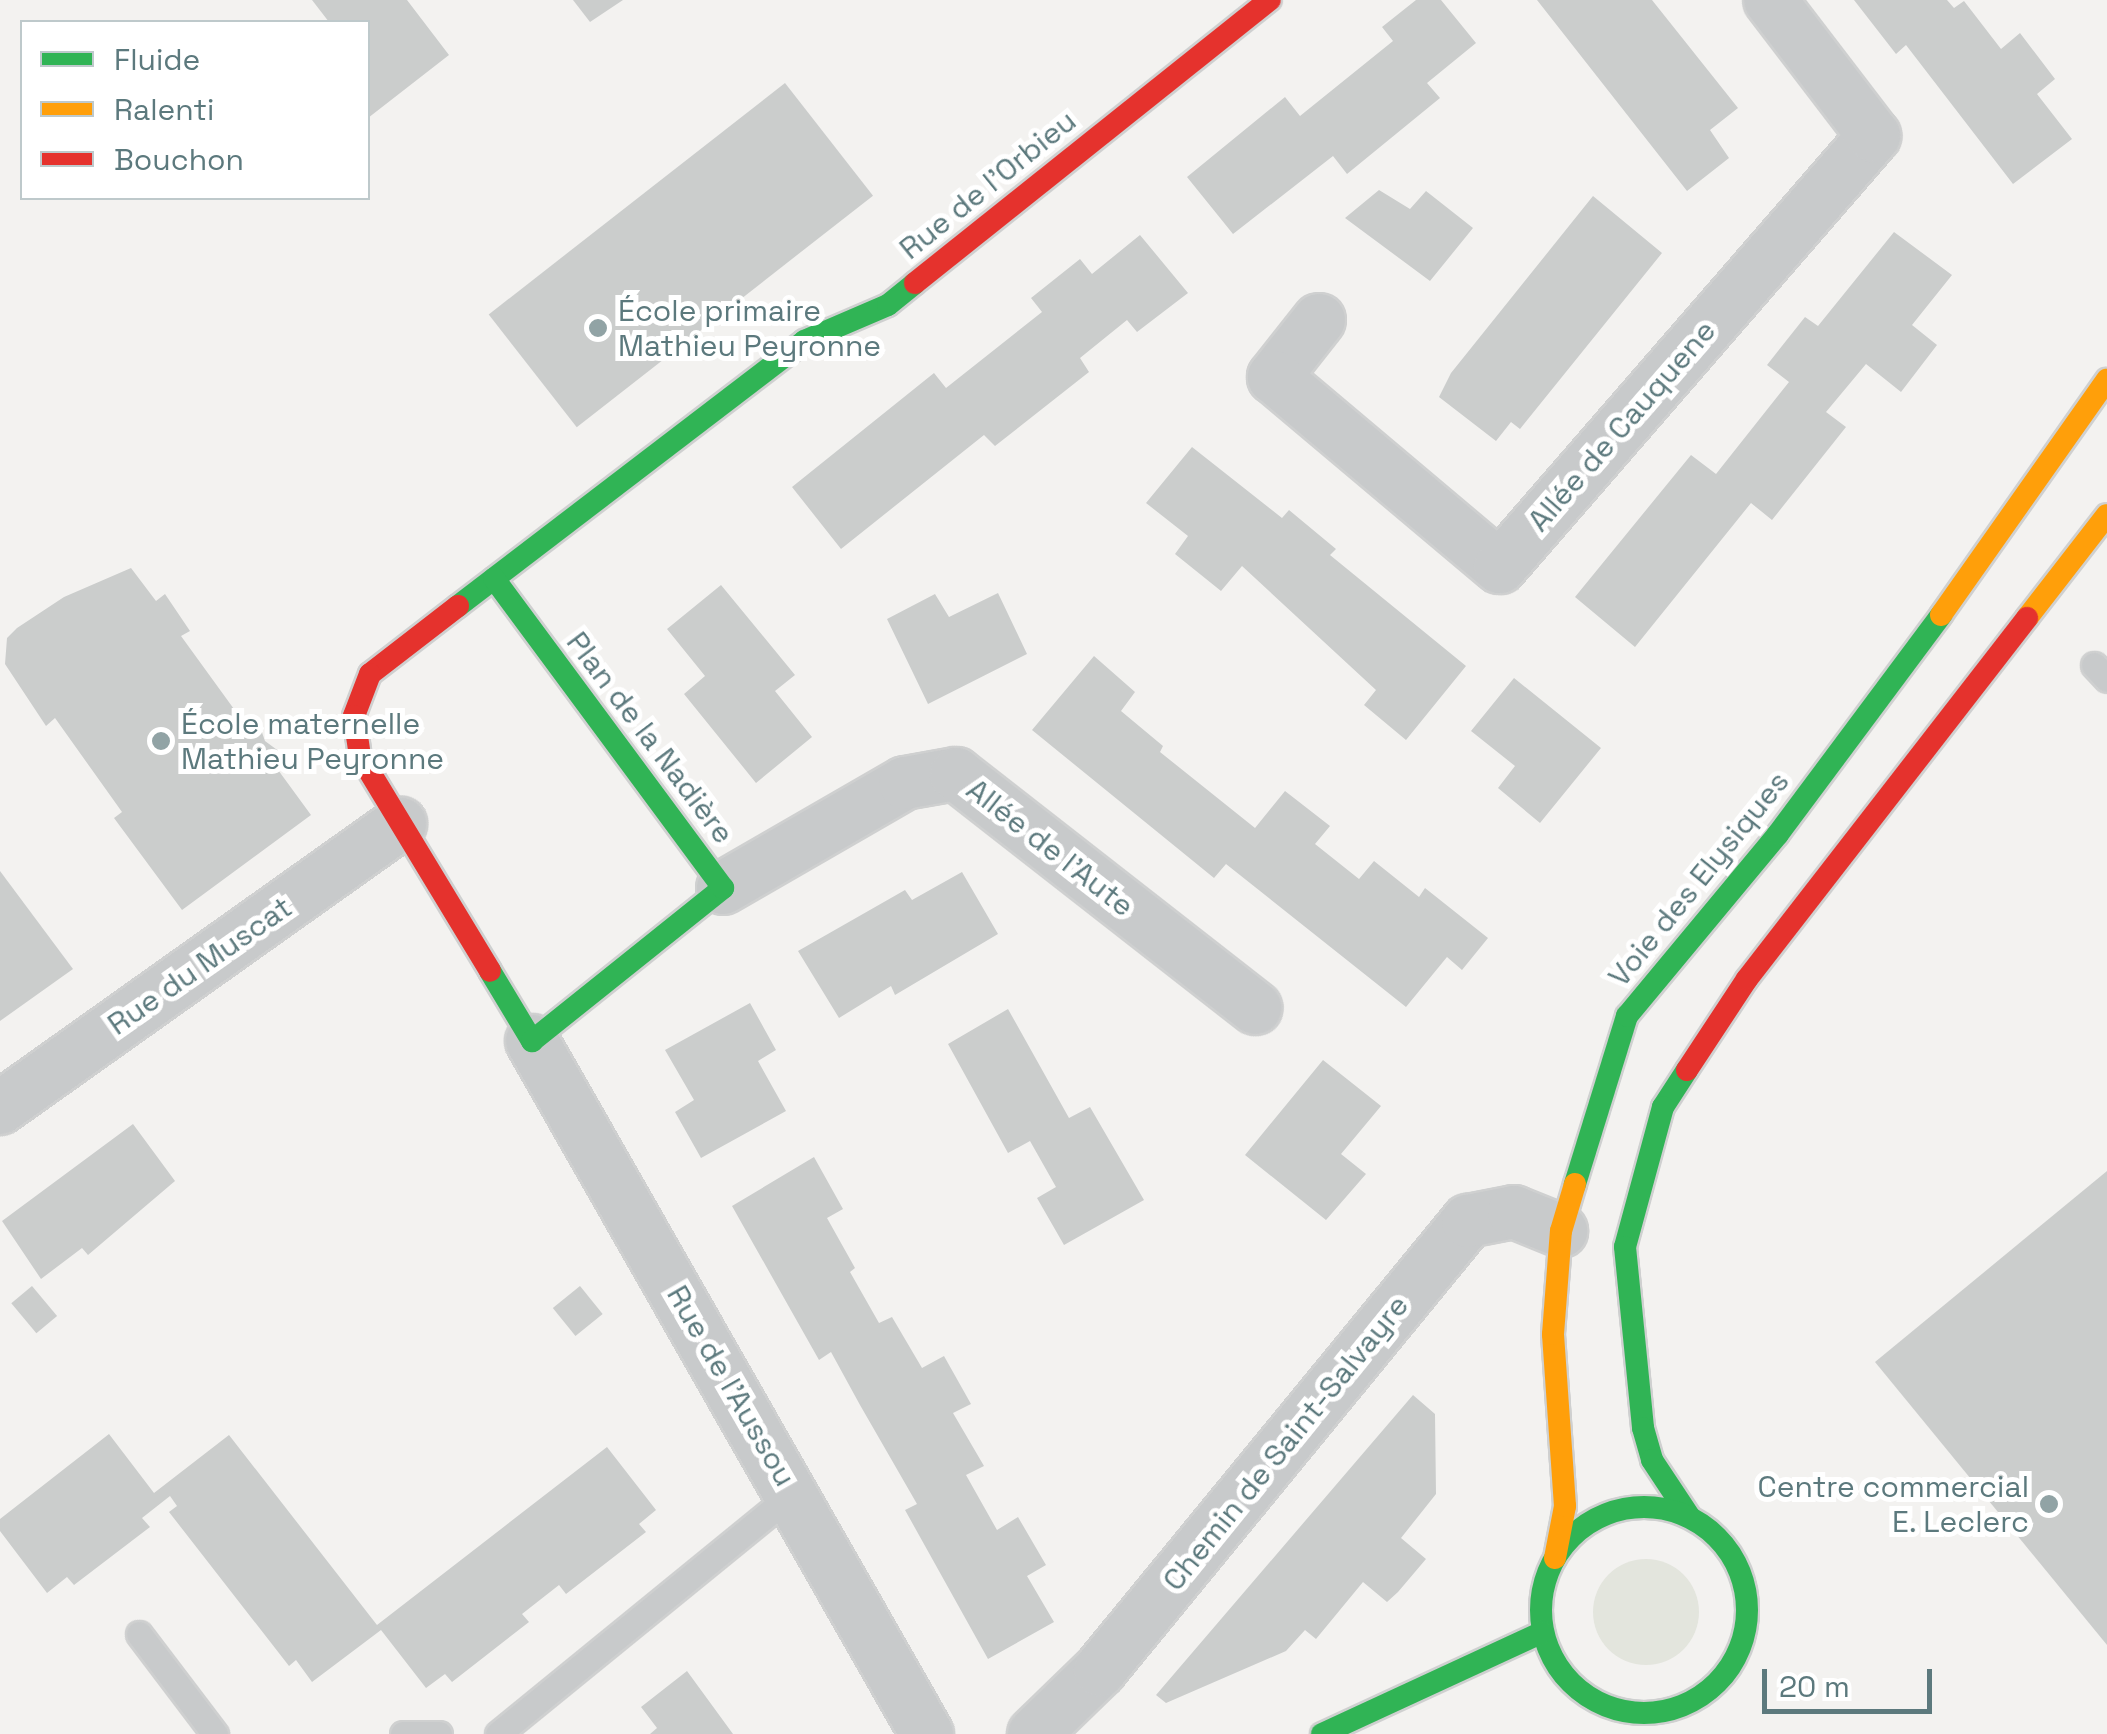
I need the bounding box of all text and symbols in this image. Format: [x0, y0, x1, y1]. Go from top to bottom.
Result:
legend [20, 20, 370, 200]
text: Fluide [114, 40, 200, 79]
text: Ralenti [114, 90, 214, 129]
street label: Rue de l'Orbieu [893, 103, 1083, 267]
text: Bouchon [114, 140, 244, 179]
place label: École primaire Mathieu Peyronne [618, 293, 881, 364]
street label: Allée de Cauquene [1521, 313, 1723, 539]
marker: École primaire Mathieu Peyronne [587, 317, 609, 339]
street label: Plan de la Nadière [559, 625, 741, 851]
place label: École maternelle Mathieu Peyronne [181, 706, 444, 776]
marker: École maternelle Mathieu Peyronne [150, 730, 172, 752]
street label: Voie des Elysiques [1601, 764, 1797, 994]
street label: Allée de l'Aute [959, 772, 1141, 924]
street label: Rue du Muscat [101, 889, 299, 1043]
street label: Rue de l'Aussou [659, 1279, 803, 1493]
street label: Chemin de Saint-Salvayre [1156, 1288, 1416, 1598]
place label: Centre commercial E. Leclerc [1757, 1469, 2029, 1540]
marker: Centre commercial E. Leclerc [2038, 1493, 2060, 1515]
scale bar [1767, 1649, 1937, 1711]
text: 20 m [1779, 1667, 1850, 1706]

